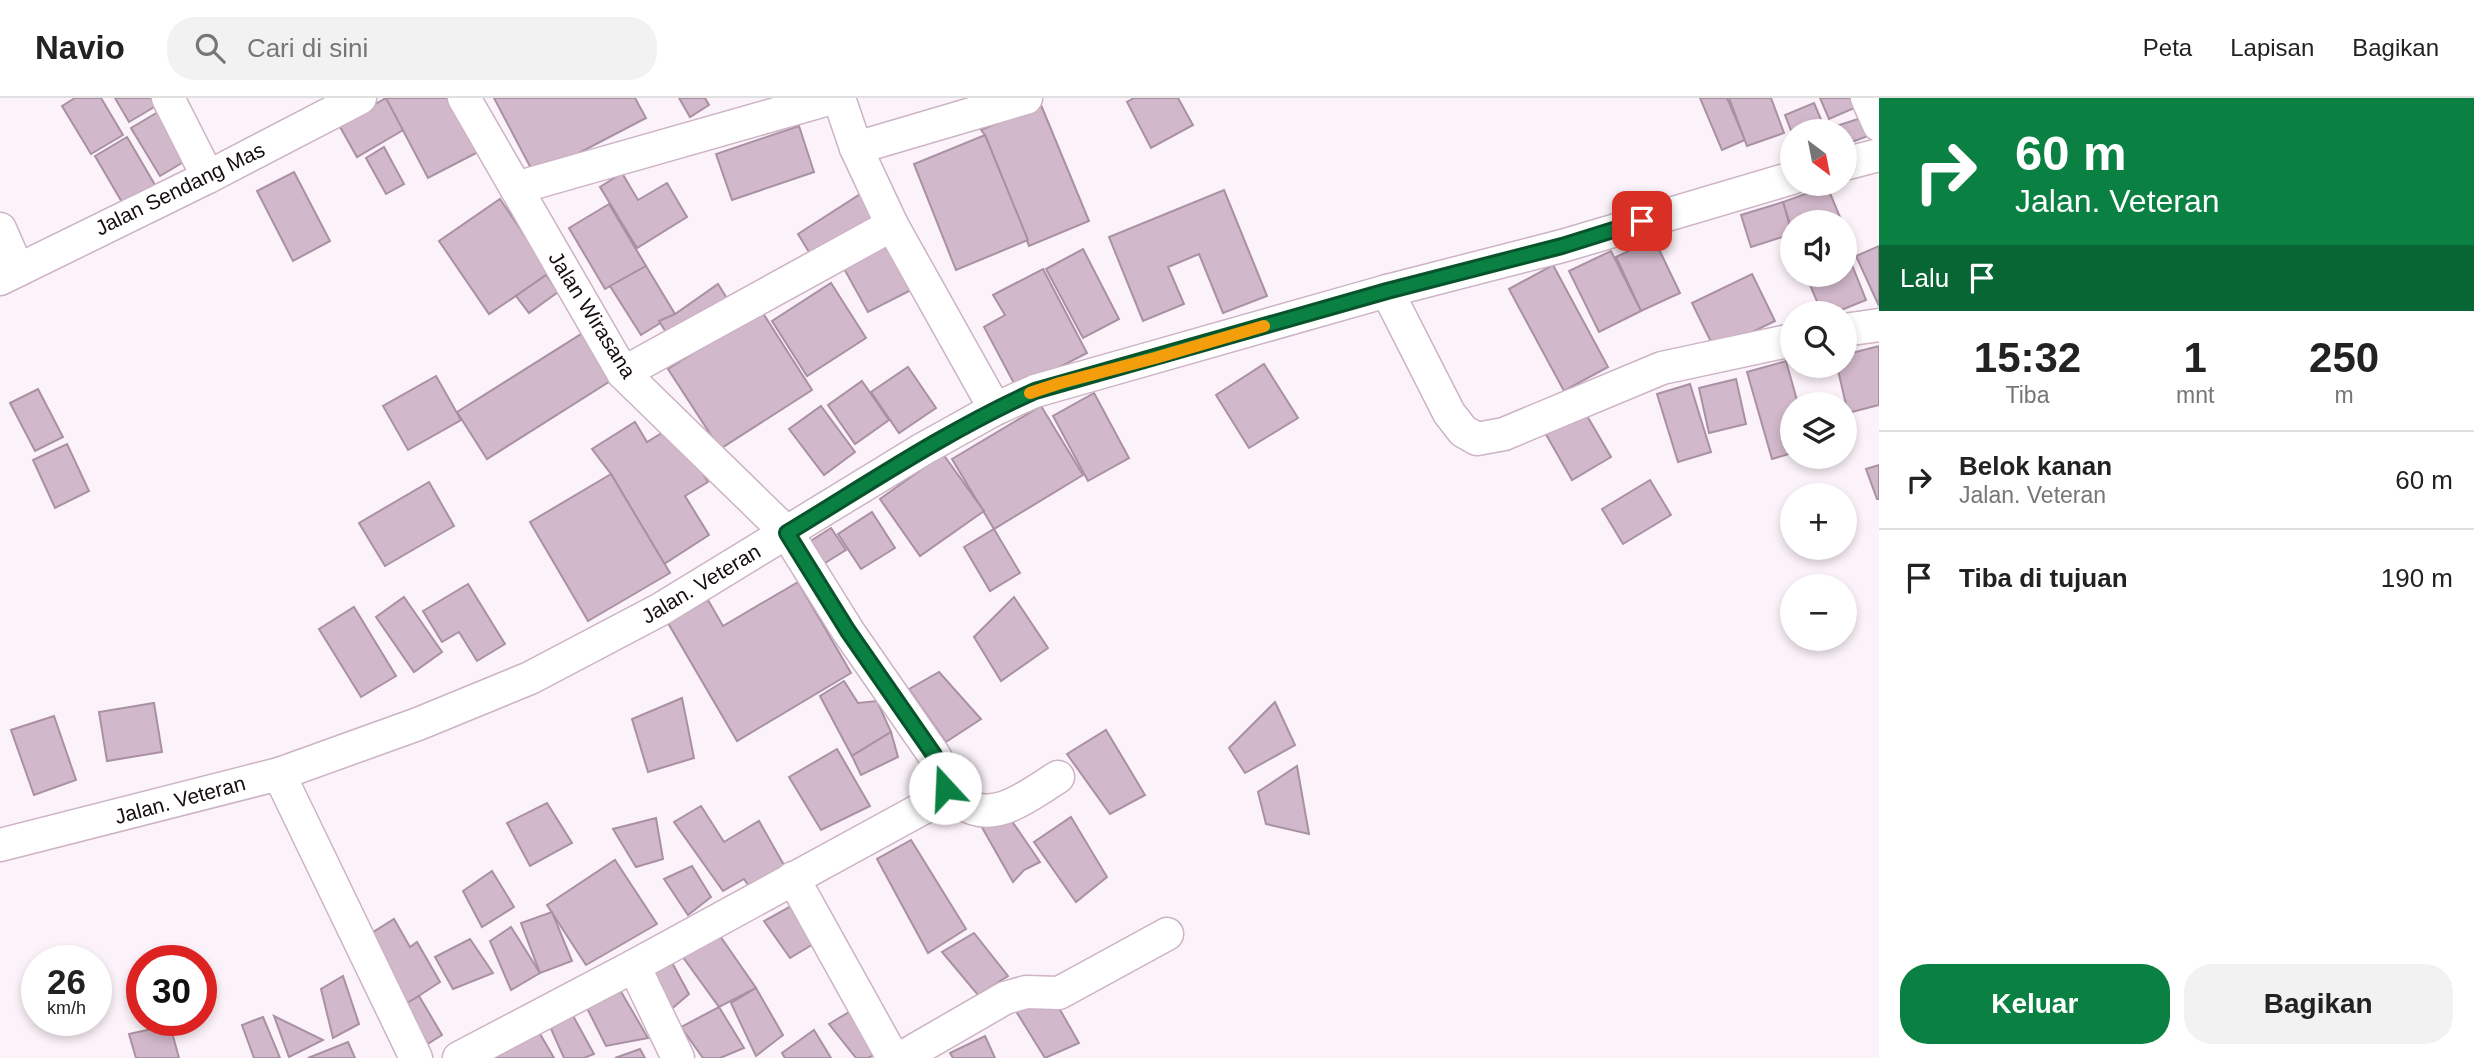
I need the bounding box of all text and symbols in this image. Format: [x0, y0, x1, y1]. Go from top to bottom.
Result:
search box [167, 17, 657, 80]
text: Navio [35, 29, 125, 66]
icon: search [191, 29, 229, 67]
text: Cari di sini [247, 33, 368, 63]
text: Peta [2143, 34, 2192, 61]
text: Lapisan [2230, 34, 2314, 61]
text: Bagikan [2352, 34, 2439, 61]
north arrow [1780, 119, 1857, 196]
map controls [1780, 119, 1857, 651]
icon: right [1900, 126, 1991, 217]
text: 60 m [2015, 126, 2127, 180]
street label: Jalan Sendang Mas [91, 138, 268, 240]
text: Jalan. Veteran [2015, 183, 2220, 219]
pin [1612, 191, 1672, 251]
icon: arrive [1623, 202, 1661, 240]
button: sound [1780, 210, 1857, 287]
street label: Jalan Wirasana [544, 247, 641, 382]
icon: arrive [1963, 259, 2001, 297]
text: Lalu [1900, 263, 1949, 293]
button: search [1780, 301, 1857, 378]
text: 15:32 [1974, 334, 2081, 381]
text: 1 [2183, 334, 2207, 381]
text: 250 [2309, 334, 2379, 381]
text: Tiba [2006, 382, 2049, 408]
text: mnt [2176, 382, 2214, 408]
text: m [2335, 382, 2354, 408]
button: layers [1780, 392, 1857, 469]
text: Belok kanan [1959, 451, 2112, 481]
icon: right [1900, 461, 1938, 499]
text: 60 m [2395, 465, 2453, 495]
text: Jalan. Veteran [1959, 482, 2106, 508]
button: + [1780, 483, 1857, 560]
street label: Jalan. Veteran [637, 539, 764, 628]
icon: arrive [1900, 559, 1938, 597]
text: Tiba di tujuan [1959, 563, 2128, 593]
text: 190 m [2381, 563, 2453, 593]
button: − [1780, 574, 1857, 651]
position arrow [908, 751, 982, 825]
street label: Jalan. Veteran [112, 771, 248, 828]
speed limit sign: 30 [126, 945, 217, 1036]
text: 26 [47, 962, 86, 1001]
button: Keluar [1900, 964, 2170, 1044]
button: Bagikan [2184, 964, 2453, 1044]
text: km/h [47, 998, 86, 1018]

